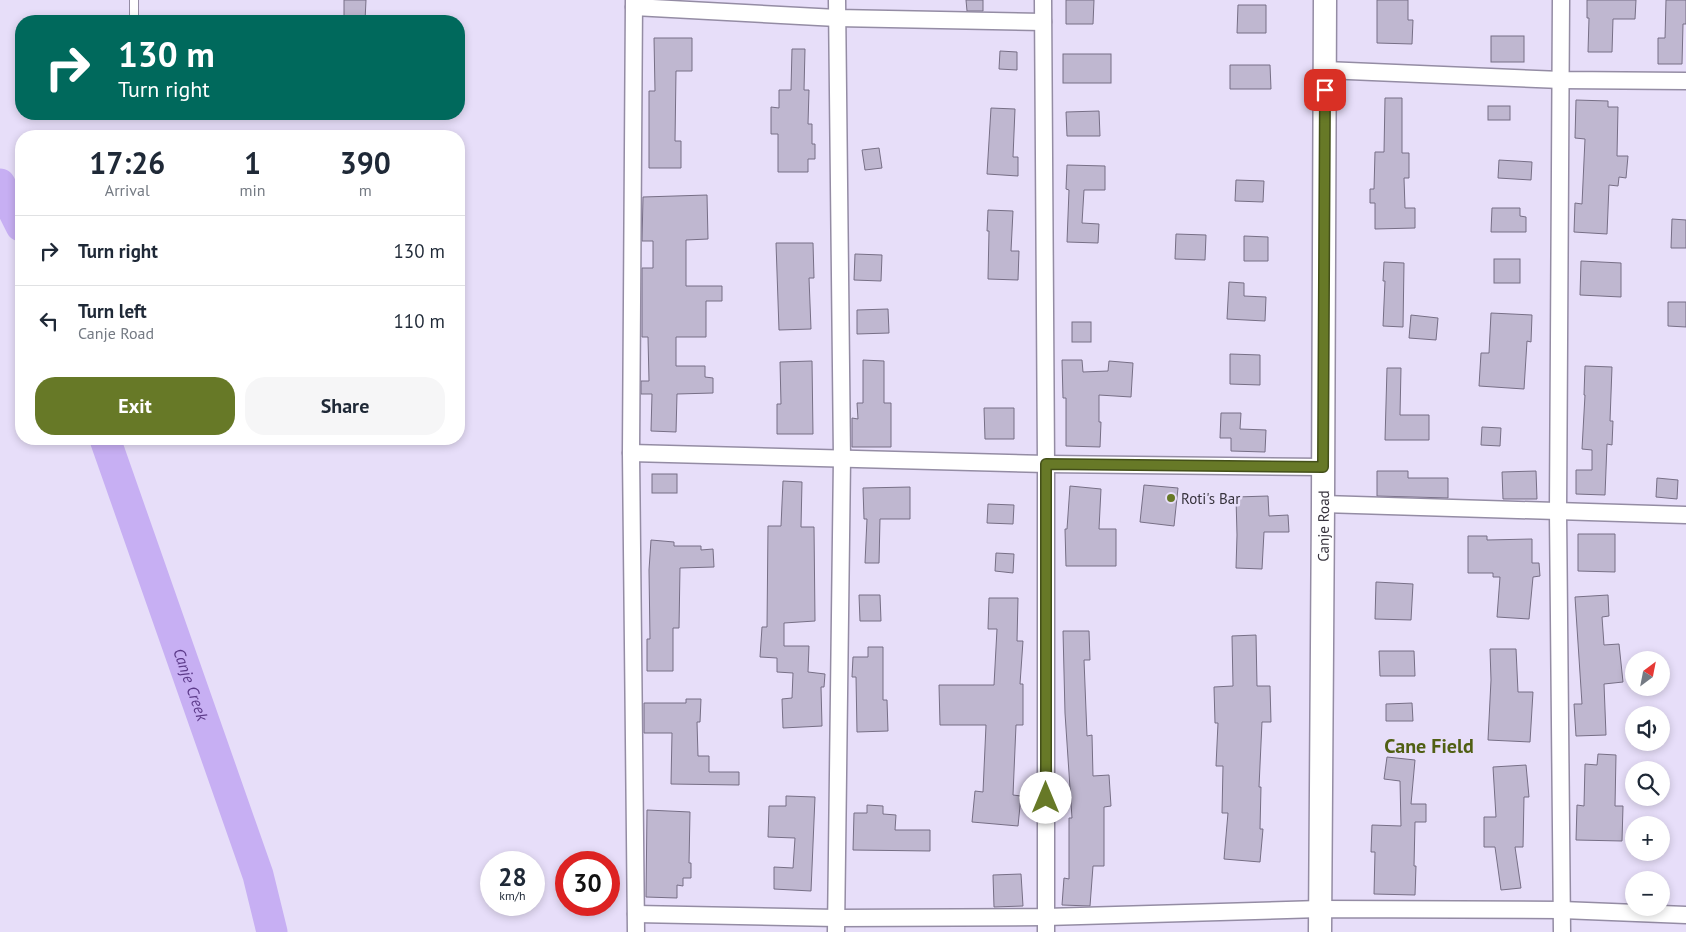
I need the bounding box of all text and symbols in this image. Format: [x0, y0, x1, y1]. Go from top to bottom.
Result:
text: 130 m [118, 31, 215, 77]
icon: right [35, 35, 100, 100]
pin [1304, 69, 1346, 111]
text: Turn right [118, 75, 210, 103]
icon: arrive [1311, 76, 1339, 104]
text: 17:26 [89, 143, 165, 182]
text: 1 [244, 143, 261, 182]
text: 390 [340, 143, 391, 182]
text: Arrival [105, 180, 150, 200]
text: min [240, 180, 266, 200]
text: m [359, 180, 372, 200]
icon: right [35, 237, 63, 265]
text: Turn right [78, 239, 158, 263]
text: 130 m [393, 239, 445, 263]
text: Turn left [78, 299, 147, 323]
icon: left [35, 307, 63, 335]
text: 110 m [393, 309, 445, 333]
text: Canje Road [78, 323, 154, 343]
button: Exit [35, 377, 235, 435]
button: Share [245, 377, 445, 435]
place label: Roti's Bar [1181, 489, 1240, 508]
street label: Canje Road [1313, 490, 1333, 562]
marker: Roti's Bar [1165, 492, 1177, 504]
water label: Canje Creek [169, 645, 213, 724]
north arrow [1625, 651, 1670, 696]
map controls [1625, 651, 1670, 916]
button: sound [1625, 706, 1670, 751]
district label: Cane Field [1384, 733, 1474, 759]
button: search [1625, 761, 1670, 806]
position arrow [1019, 771, 1071, 823]
button: + [1625, 816, 1670, 861]
speed limit sign: 30 [555, 851, 620, 916]
text: 28 [498, 861, 527, 893]
button: − [1625, 871, 1670, 916]
text: km/h [499, 888, 526, 903]

